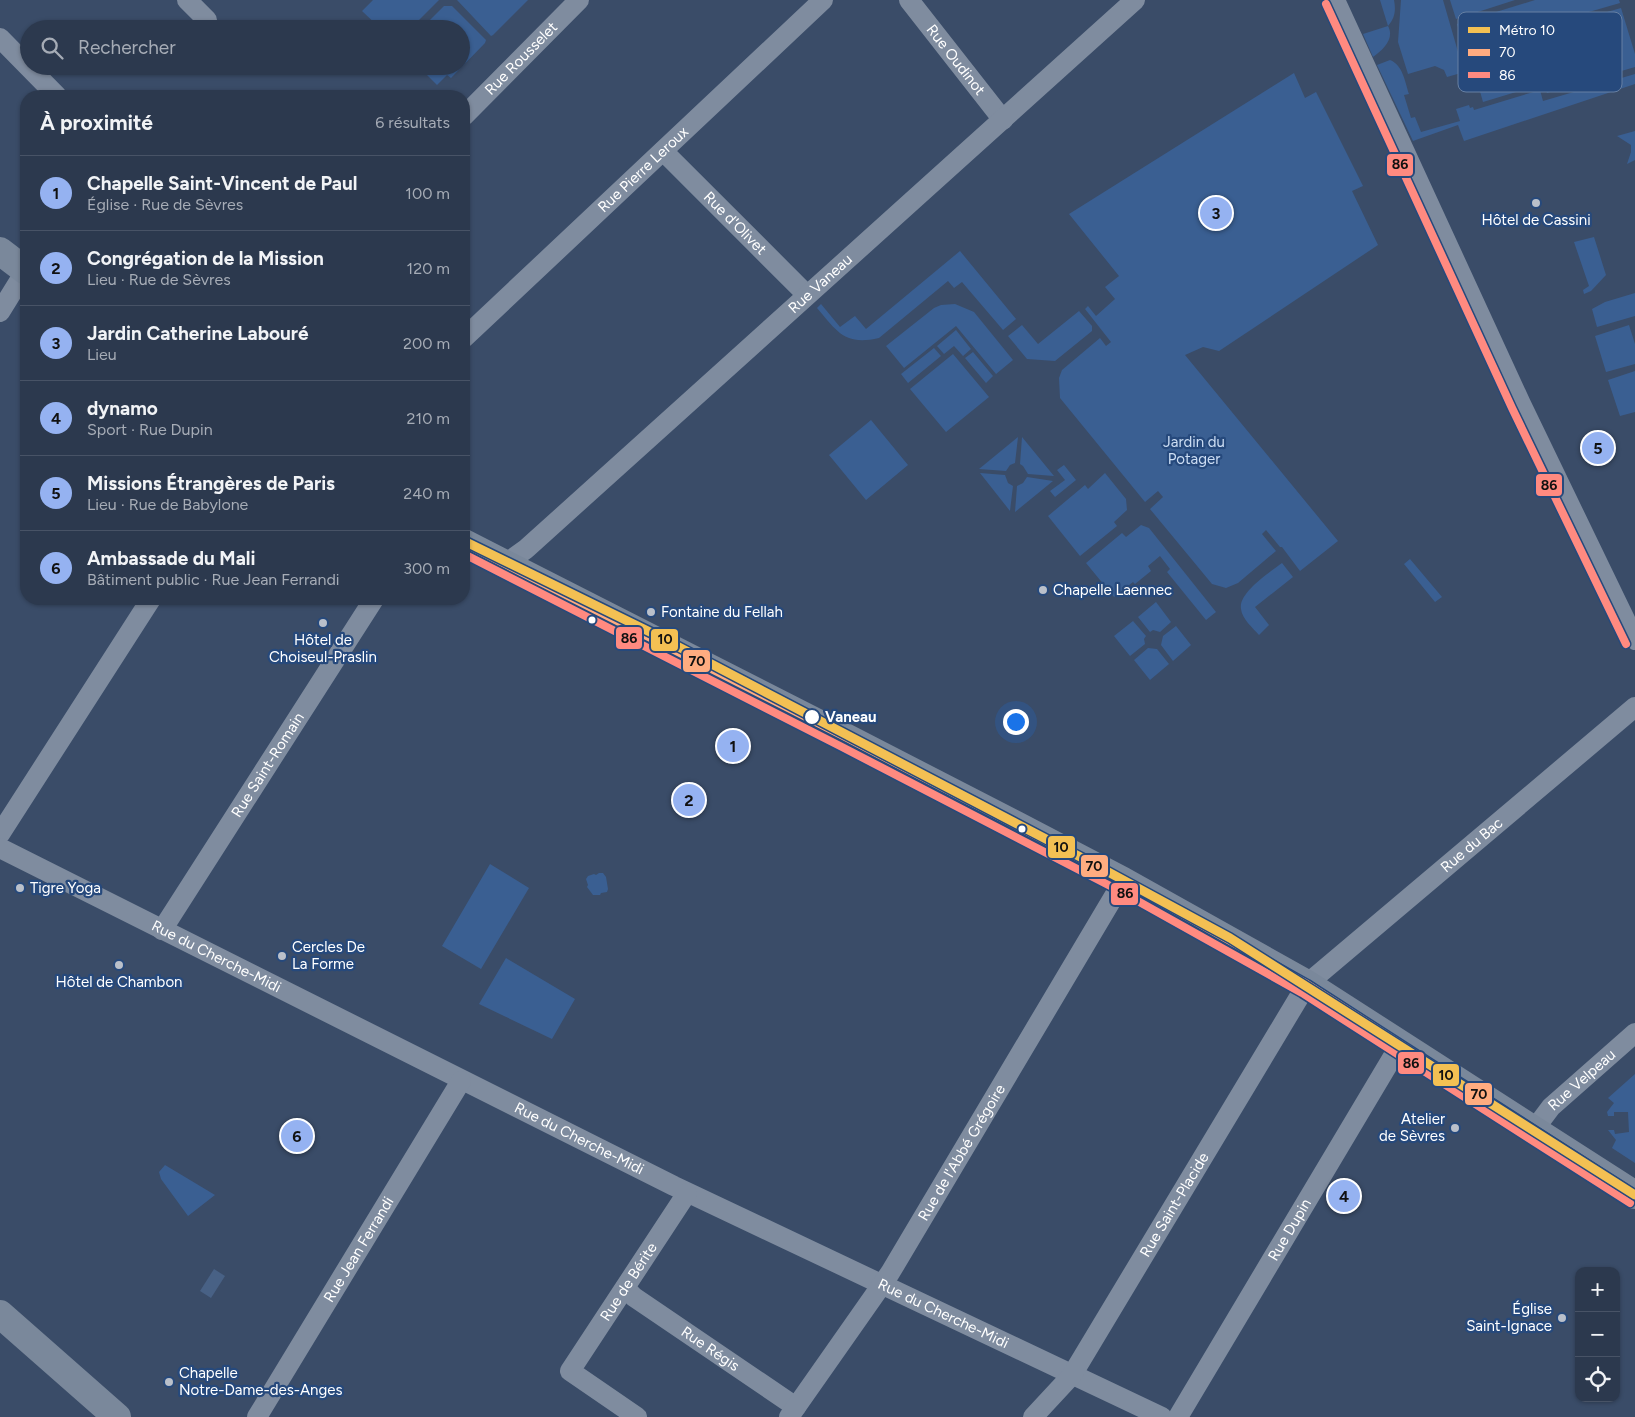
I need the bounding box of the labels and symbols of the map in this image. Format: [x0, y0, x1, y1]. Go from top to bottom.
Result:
legend [1458, 12, 1622, 92]
street label: Rue Rousselet [481, 18, 561, 99]
street label: Rue Oudinot [923, 21, 989, 99]
text: Métro 10 [1499, 22, 1555, 39]
text: 70 [1499, 44, 1516, 61]
text: 86 [1499, 67, 1516, 84]
street label: Rue Pierre Leroux [594, 123, 692, 216]
line badge: 86 [1386, 153, 1414, 177]
text: 86 [1392, 156, 1408, 173]
street label: Rue d'Olivet [700, 188, 771, 259]
pin: 3 [1200, 194, 1232, 232]
marker: Hôtel de Cassini [1530, 197, 1542, 209]
place label: Hôtel de Cassini [1481, 211, 1591, 229]
street label: Rue Vaneau [785, 250, 856, 317]
pin: 5 [1582, 429, 1614, 467]
park label: Jardin du Potager [1163, 433, 1225, 468]
line badge: 86 [1535, 473, 1563, 497]
text: 86 [1541, 477, 1557, 494]
place label: Chapelle Laennec [1053, 581, 1172, 599]
marker: Chapelle Laennec [1037, 584, 1049, 596]
place label: Fontaine du Fellah [661, 603, 783, 621]
marker: Fontaine du Fellah [645, 606, 657, 618]
unlabelled marker [587, 615, 597, 625]
marker: Hôtel de Choiseul-Praslin [317, 617, 329, 629]
line badge: 86 [615, 626, 643, 650]
line badge: 10 [650, 628, 679, 652]
text: 86 [621, 630, 637, 647]
place label: Hôtel de Choiseul-Praslin [269, 631, 377, 666]
text: 10 [658, 631, 672, 648]
line badge: 70 [682, 649, 711, 673]
text: 70 [689, 653, 705, 670]
marker: Vaneau [803, 708, 821, 726]
place label: Vaneau [825, 708, 877, 726]
street label: Rue Saint-Romain [228, 709, 308, 821]
your location [1003, 709, 1029, 735]
pin: 1 [717, 727, 749, 765]
pin: 2 [673, 781, 705, 819]
street label: Rue du Bac [1437, 814, 1506, 876]
unlabelled marker [1017, 824, 1027, 834]
line badge: 10 [1047, 835, 1076, 859]
text: 10 [1054, 839, 1068, 856]
line badge: 70 [1080, 854, 1109, 878]
text: 70 [1086, 858, 1102, 875]
place label: Tigre Yoga [30, 879, 101, 897]
marker: Tigre Yoga [14, 882, 26, 894]
line badge: 86 [1110, 882, 1139, 906]
text: 86 [1117, 885, 1133, 902]
street label: Rue du Cherche-Midi [149, 916, 284, 996]
place label: Cercles De La Forme [292, 938, 365, 973]
marker: Cercles De La Forme [276, 950, 288, 962]
marker: Hôtel de Chambon [113, 959, 125, 971]
place label: Hôtel de Chambon [56, 973, 182, 991]
street label: Rue Velpeau [1544, 1045, 1619, 1114]
line badge: 86 [1397, 1051, 1425, 1075]
text: 86 [1403, 1055, 1419, 1072]
line badge: 10 [1432, 1063, 1460, 1087]
text: 10 [1439, 1067, 1453, 1084]
street label: Rue de l'Abbé Grégoire [914, 1081, 1009, 1224]
line badge: 70 [1464, 1082, 1493, 1106]
text: 70 [1471, 1086, 1487, 1103]
street label: Rue du Cherche-Midi [512, 1098, 647, 1178]
place label: Atelier de Sèvres [1379, 1110, 1445, 1145]
pin: 6 [281, 1117, 313, 1155]
marker: Atelier de Sèvres [1449, 1122, 1461, 1134]
street label: Rue Saint-Placide [1136, 1149, 1213, 1260]
pin: 4 [1328, 1177, 1360, 1215]
street label: Rue Jean Ferrandi [320, 1193, 398, 1305]
street label: Rue Dupin [1264, 1195, 1315, 1264]
street label: Rue de Bérite [596, 1239, 661, 1324]
street label: Rue du Cherche-Midi [875, 1275, 1012, 1352]
place label: Église Saint-Ignace [1466, 1300, 1552, 1335]
marker: Église Saint-Ignace [1556, 1312, 1568, 1324]
street label: Rue Régis [678, 1323, 743, 1375]
place label: Chapelle Notre-Dame-des-Anges [179, 1364, 342, 1399]
marker: Chapelle Notre-Dame-des-Anges [163, 1376, 175, 1388]

